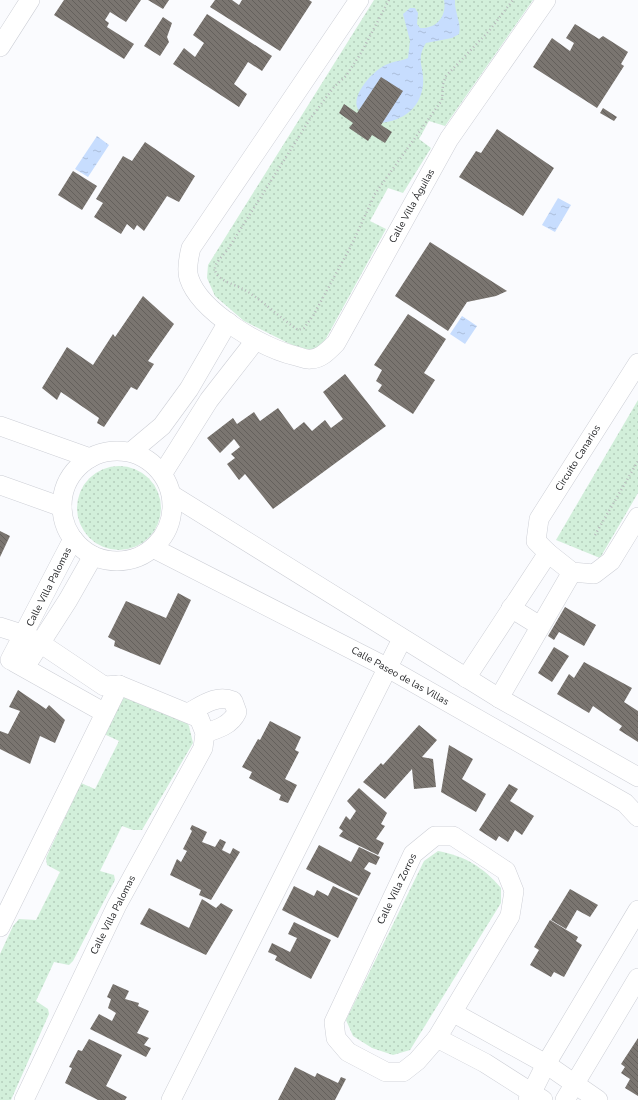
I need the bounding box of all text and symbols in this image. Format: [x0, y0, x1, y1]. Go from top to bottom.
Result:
street label: Calle Villa Águilas [386, 166, 438, 246]
street label: Circuito Canarios [552, 422, 604, 494]
street label: Calle Villa Palomas [23, 545, 75, 629]
street label: Calle Paseo de las Villas [349, 643, 452, 709]
street label: Calle Villa Zorros [374, 851, 420, 927]
street label: Calle Villa Palomas [87, 873, 139, 957]

